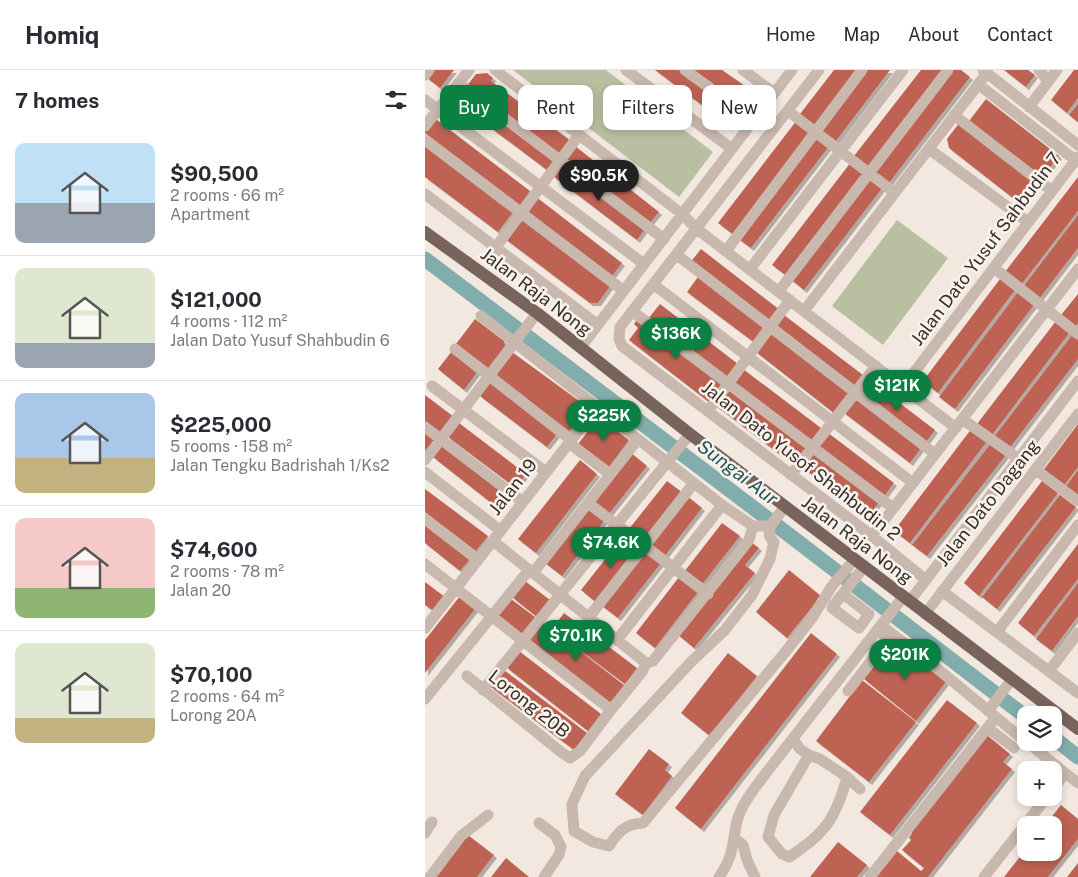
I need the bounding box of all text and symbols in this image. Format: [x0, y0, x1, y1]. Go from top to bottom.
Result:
text: Homiq [25, 21, 99, 49]
text: Home [766, 24, 816, 45]
text: Map [844, 24, 880, 45]
text: About [908, 24, 959, 45]
text: Contact [987, 24, 1053, 45]
chip: Buy [440, 85, 508, 130]
chip: Rent [518, 85, 593, 130]
chip: Filters [603, 85, 692, 130]
chip: New [702, 85, 776, 130]
icon: filters [382, 86, 410, 114]
text: 7 homes [15, 88, 99, 113]
street label: Jalan Dato Yusuf Sahbudin 7 [906, 148, 1065, 349]
pin: $90.5K [558, 160, 640, 202]
text: $90,500 [170, 161, 259, 186]
icon: home [55, 163, 115, 223]
text: $90.5K [570, 166, 628, 185]
text: 2 rooms · 66 m² [170, 186, 284, 205]
text: Apartment [170, 205, 250, 224]
street label: Jalan Raja Nong [477, 243, 596, 340]
text: $121,000 [170, 287, 262, 312]
icon: home [55, 288, 115, 348]
text: 4 rooms · 112 m² [170, 312, 287, 331]
pin: $136K [641, 318, 711, 360]
text: $136K [651, 324, 701, 343]
text: Jalan Dato Yusuf Shahbudin 6 [170, 331, 390, 350]
pin: $121K [862, 370, 932, 412]
text: $121K [874, 376, 920, 395]
street label: Jalan Dato Yusof Shahbudin 2 [698, 377, 905, 545]
pin: $225K [569, 400, 639, 442]
text: $225K [577, 406, 631, 425]
text: $225,000 [170, 412, 271, 437]
icon: home [55, 413, 115, 473]
water label: Sungai Aur [693, 435, 783, 510]
street label: Jalan Dato Dagang [932, 435, 1044, 570]
text: 5 rooms · 158 m² [170, 437, 292, 456]
street label: Jalan 19 [484, 454, 541, 519]
text: Jalan Tengku Badrishah 1/Ks2 [170, 456, 390, 475]
street label: Jalan Raja Nong [798, 491, 917, 588]
pin: $74.6K [570, 526, 652, 569]
text: $74.6K [582, 533, 640, 552]
text: $74,600 [170, 537, 258, 562]
icon: home [55, 538, 115, 598]
text: 2 rooms · 78 m² [170, 562, 284, 581]
text: Jalan 20 [170, 581, 231, 600]
pin: $70.1K [535, 620, 617, 662]
text: $70.1K [549, 626, 603, 645]
pin: $201K [870, 638, 940, 681]
text: $201K [880, 645, 930, 664]
text: $70,100 [170, 662, 253, 687]
icon: home [55, 663, 115, 723]
street label: Lorong 20B [485, 665, 574, 742]
text: 2 rooms · 64 m² [170, 687, 284, 706]
text: Lorong 20A [170, 706, 257, 725]
map controls [1017, 706, 1062, 861]
button: layers [1017, 706, 1062, 751]
button: + [1017, 761, 1062, 806]
button: − [1017, 816, 1062, 861]

